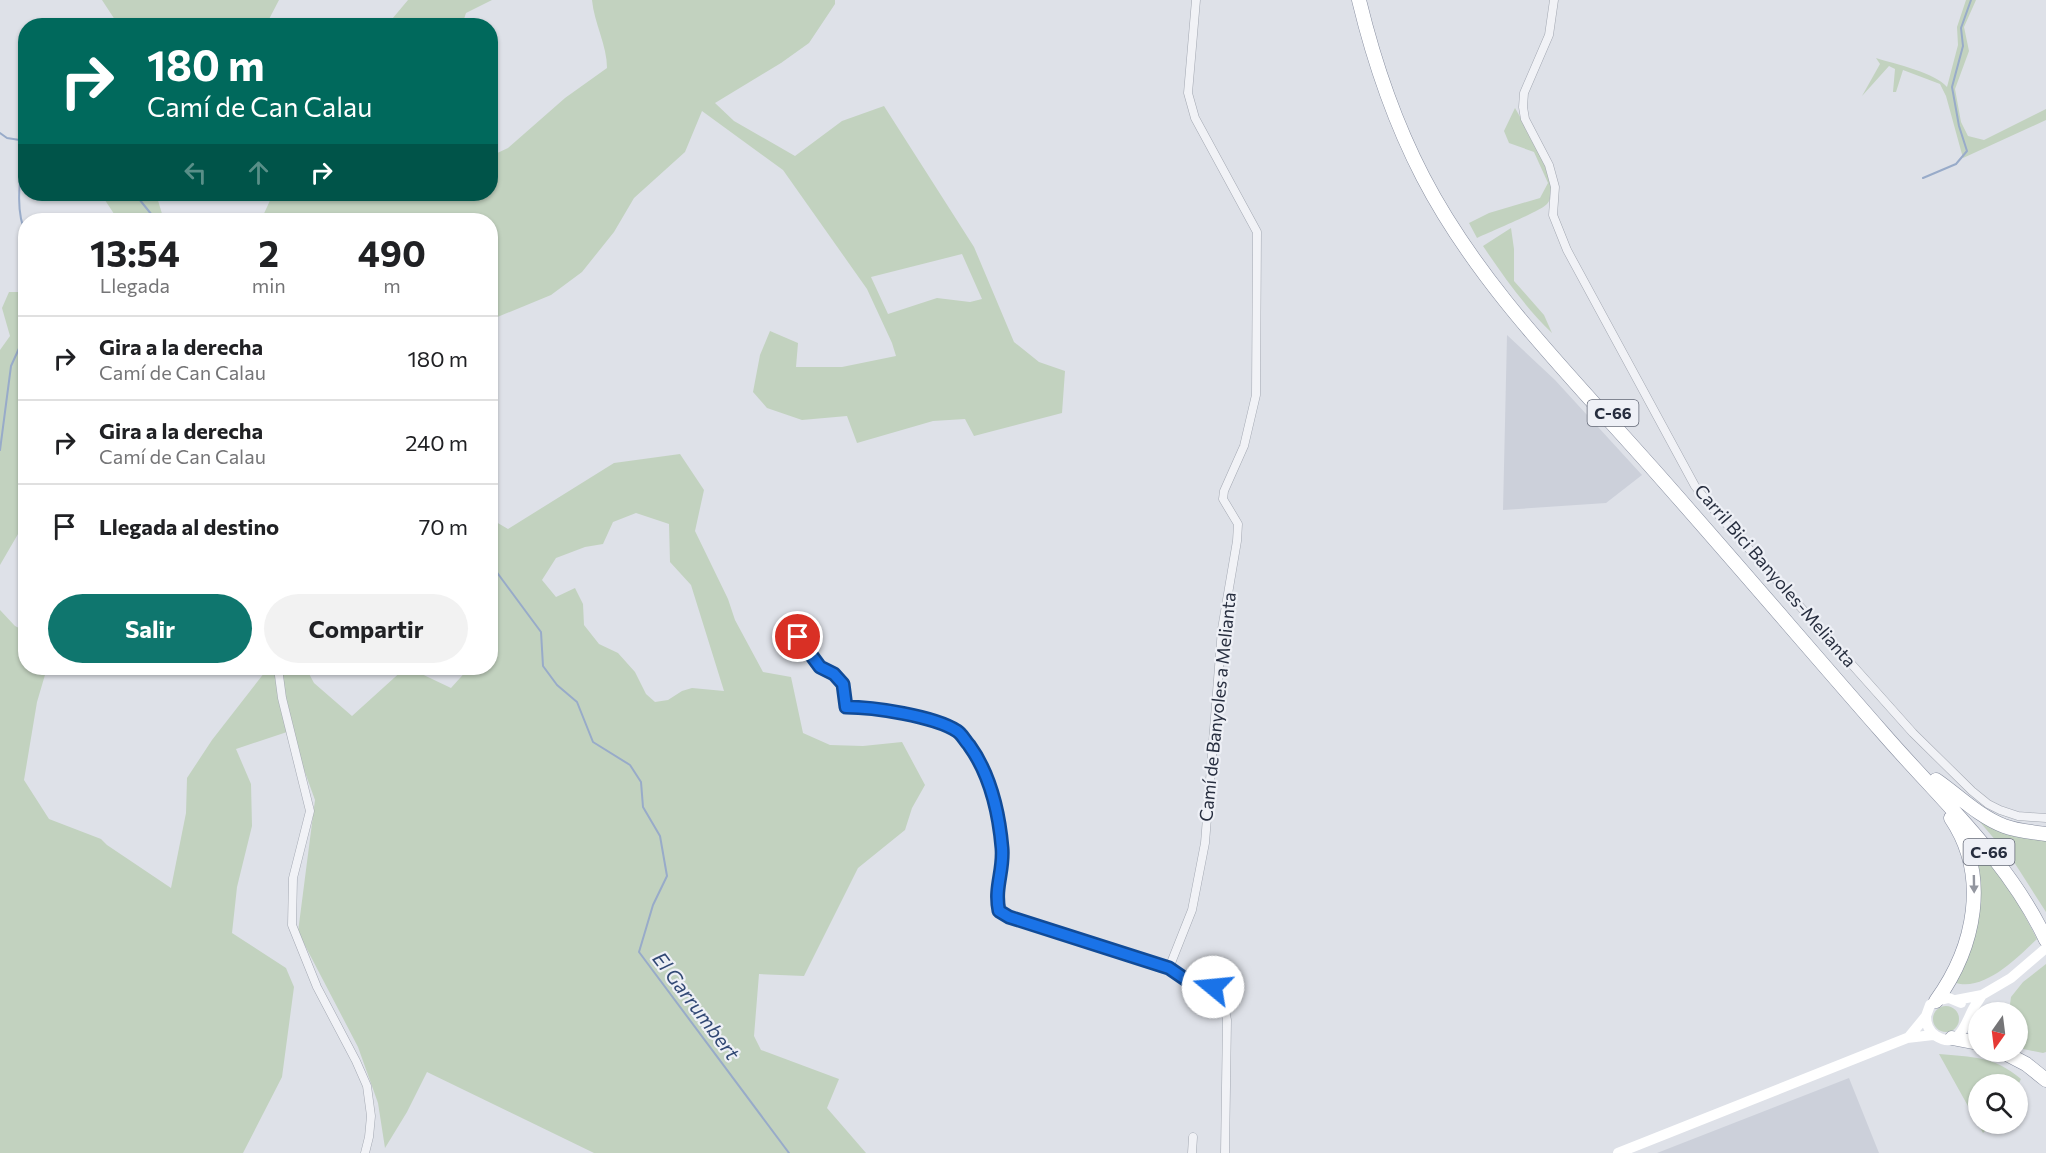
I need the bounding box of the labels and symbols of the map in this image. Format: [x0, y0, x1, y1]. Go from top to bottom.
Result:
road number: C-66 [1588, 400, 1638, 426]
street label: Carril Bici Banyoles-Melianta [1690, 479, 1861, 671]
street label: Camí de Banyoles a Melianta [1194, 591, 1240, 823]
pin [772, 611, 823, 662]
road number: C-66 [1964, 839, 2014, 865]
one-way arrow [1969, 875, 1979, 894]
water label: El Garrumbert [648, 947, 746, 1065]
position arrow [1181, 955, 1245, 1019]
north arrow [1968, 1002, 2028, 1062]

